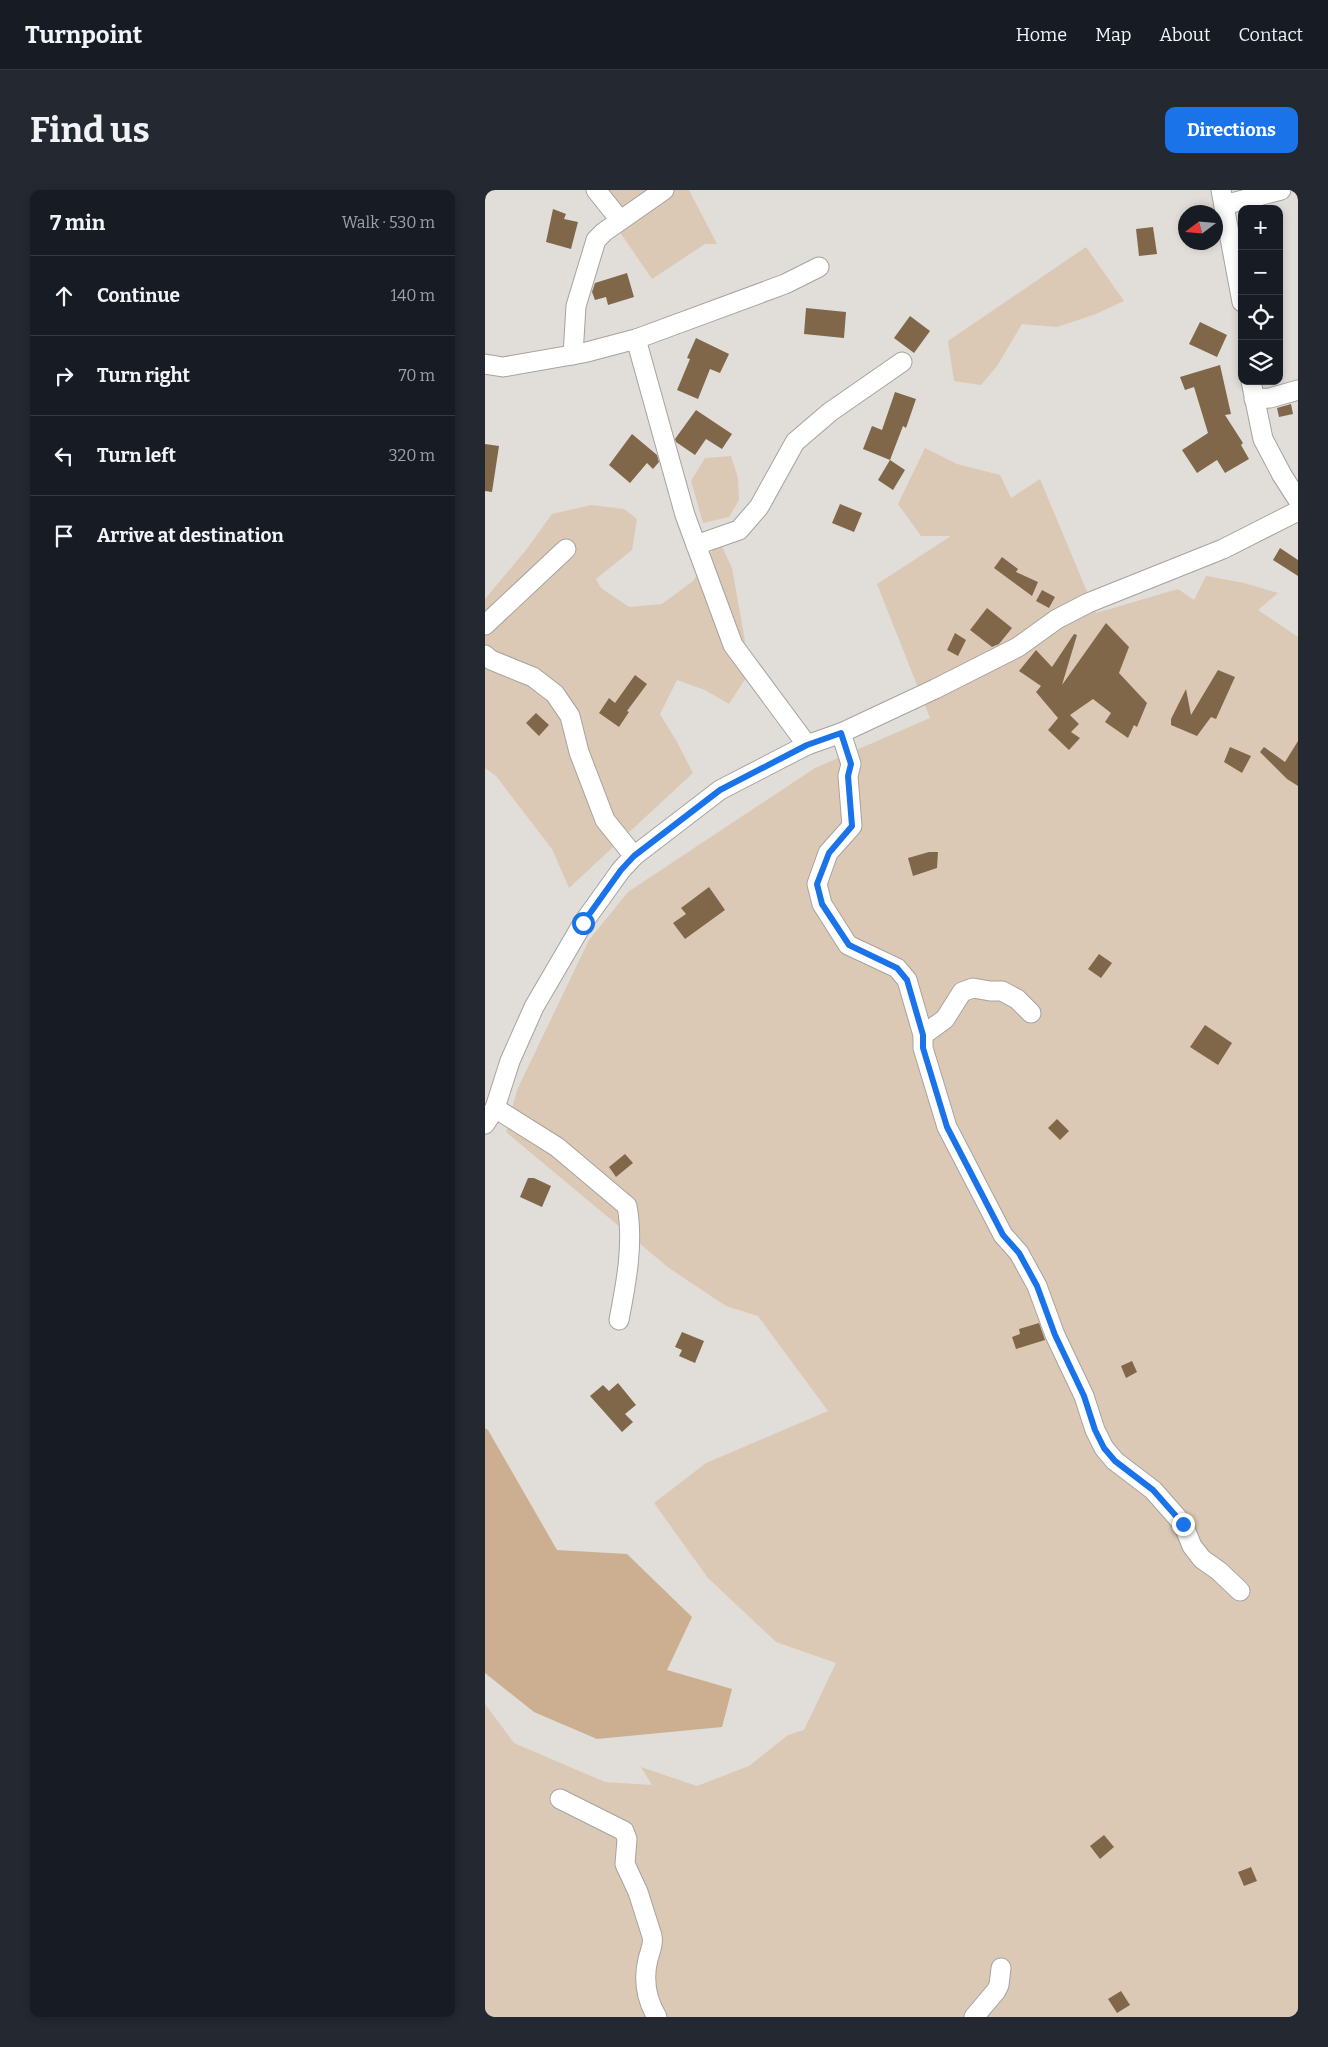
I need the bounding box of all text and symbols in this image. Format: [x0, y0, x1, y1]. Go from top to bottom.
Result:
text: Turnpoint [25, 21, 142, 49]
text: Home [1016, 24, 1067, 46]
text: Map [1095, 24, 1131, 46]
text: About [1159, 24, 1210, 46]
text: Contact [1238, 24, 1303, 46]
button: Directions [1165, 107, 1298, 153]
text: Find us [30, 109, 150, 151]
north arrow [1178, 205, 1223, 250]
map controls [1238, 205, 1283, 385]
button: + [1238, 205, 1283, 250]
text: 7 min [50, 210, 105, 236]
text: Walk · 530 m [342, 213, 435, 232]
button: − [1238, 250, 1283, 295]
icon: ahead [50, 282, 78, 310]
text: Continue [97, 284, 180, 307]
text: 140 m [390, 286, 435, 305]
button: locate [1238, 295, 1283, 340]
button: layers [1238, 340, 1283, 385]
icon: right [50, 362, 78, 390]
text: Turn right [97, 364, 190, 387]
text: 70 m [399, 366, 435, 385]
icon: left [50, 442, 78, 470]
text: Turn left [97, 444, 176, 467]
text: 320 m [388, 446, 435, 465]
icon: arrive [50, 522, 78, 550]
text: Arrive at destination [97, 524, 284, 547]
route start [572, 912, 595, 935]
route end [1172, 1513, 1195, 1536]

